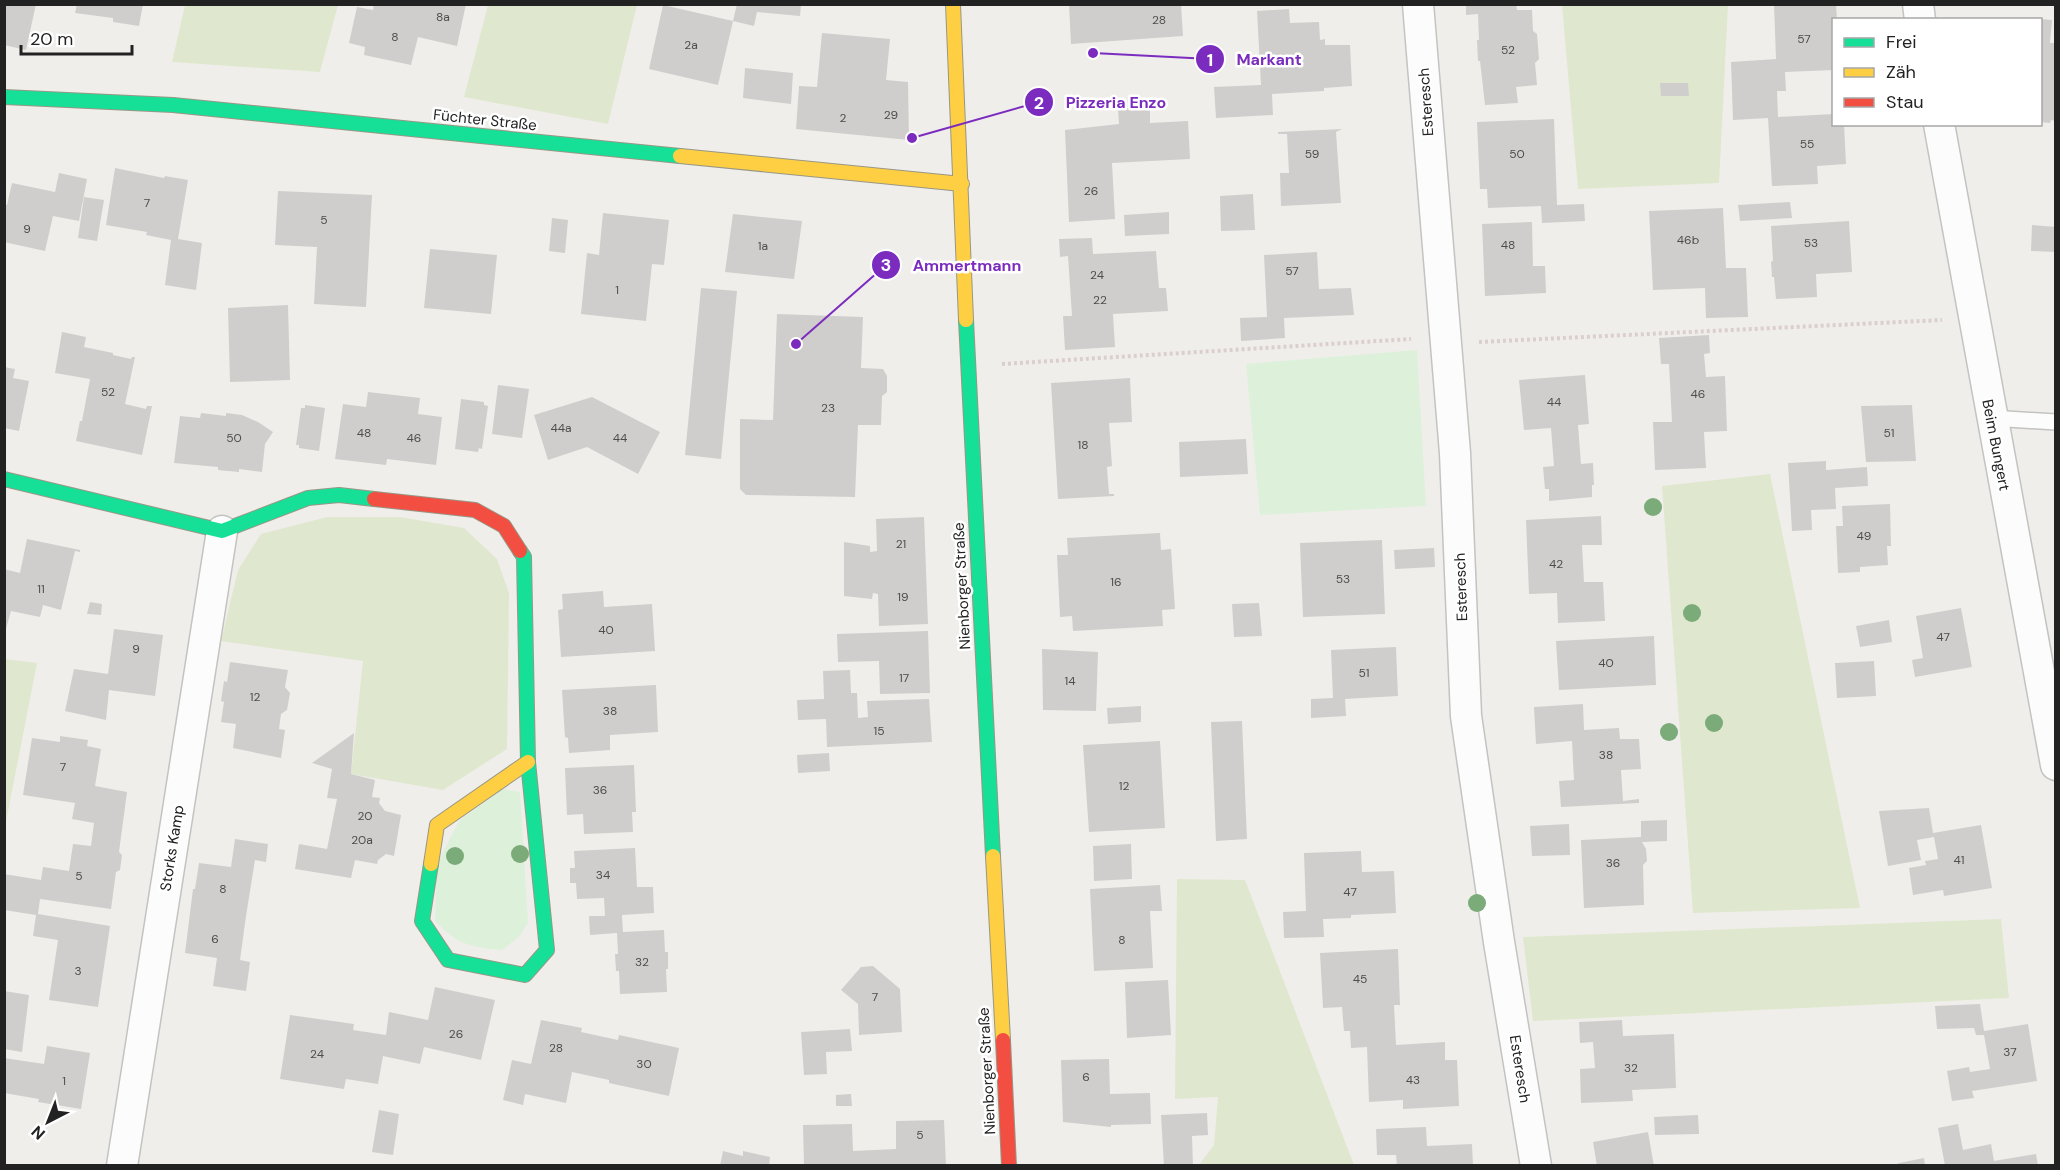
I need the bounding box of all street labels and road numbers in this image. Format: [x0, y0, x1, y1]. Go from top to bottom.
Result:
street label: Esteresch [1414, 67, 1438, 137]
street label: Füchter Straße [432, 105, 538, 135]
street label: Beim Bungert [1977, 398, 2015, 493]
street label: Nienborger Straße [949, 522, 975, 650]
street label: Esteresch [1450, 552, 1472, 622]
street label: Storks Kamp [155, 804, 189, 892]
street label: Nienborger Straße [974, 1007, 1000, 1135]
street label: Esteresch [1505, 1034, 1535, 1104]

